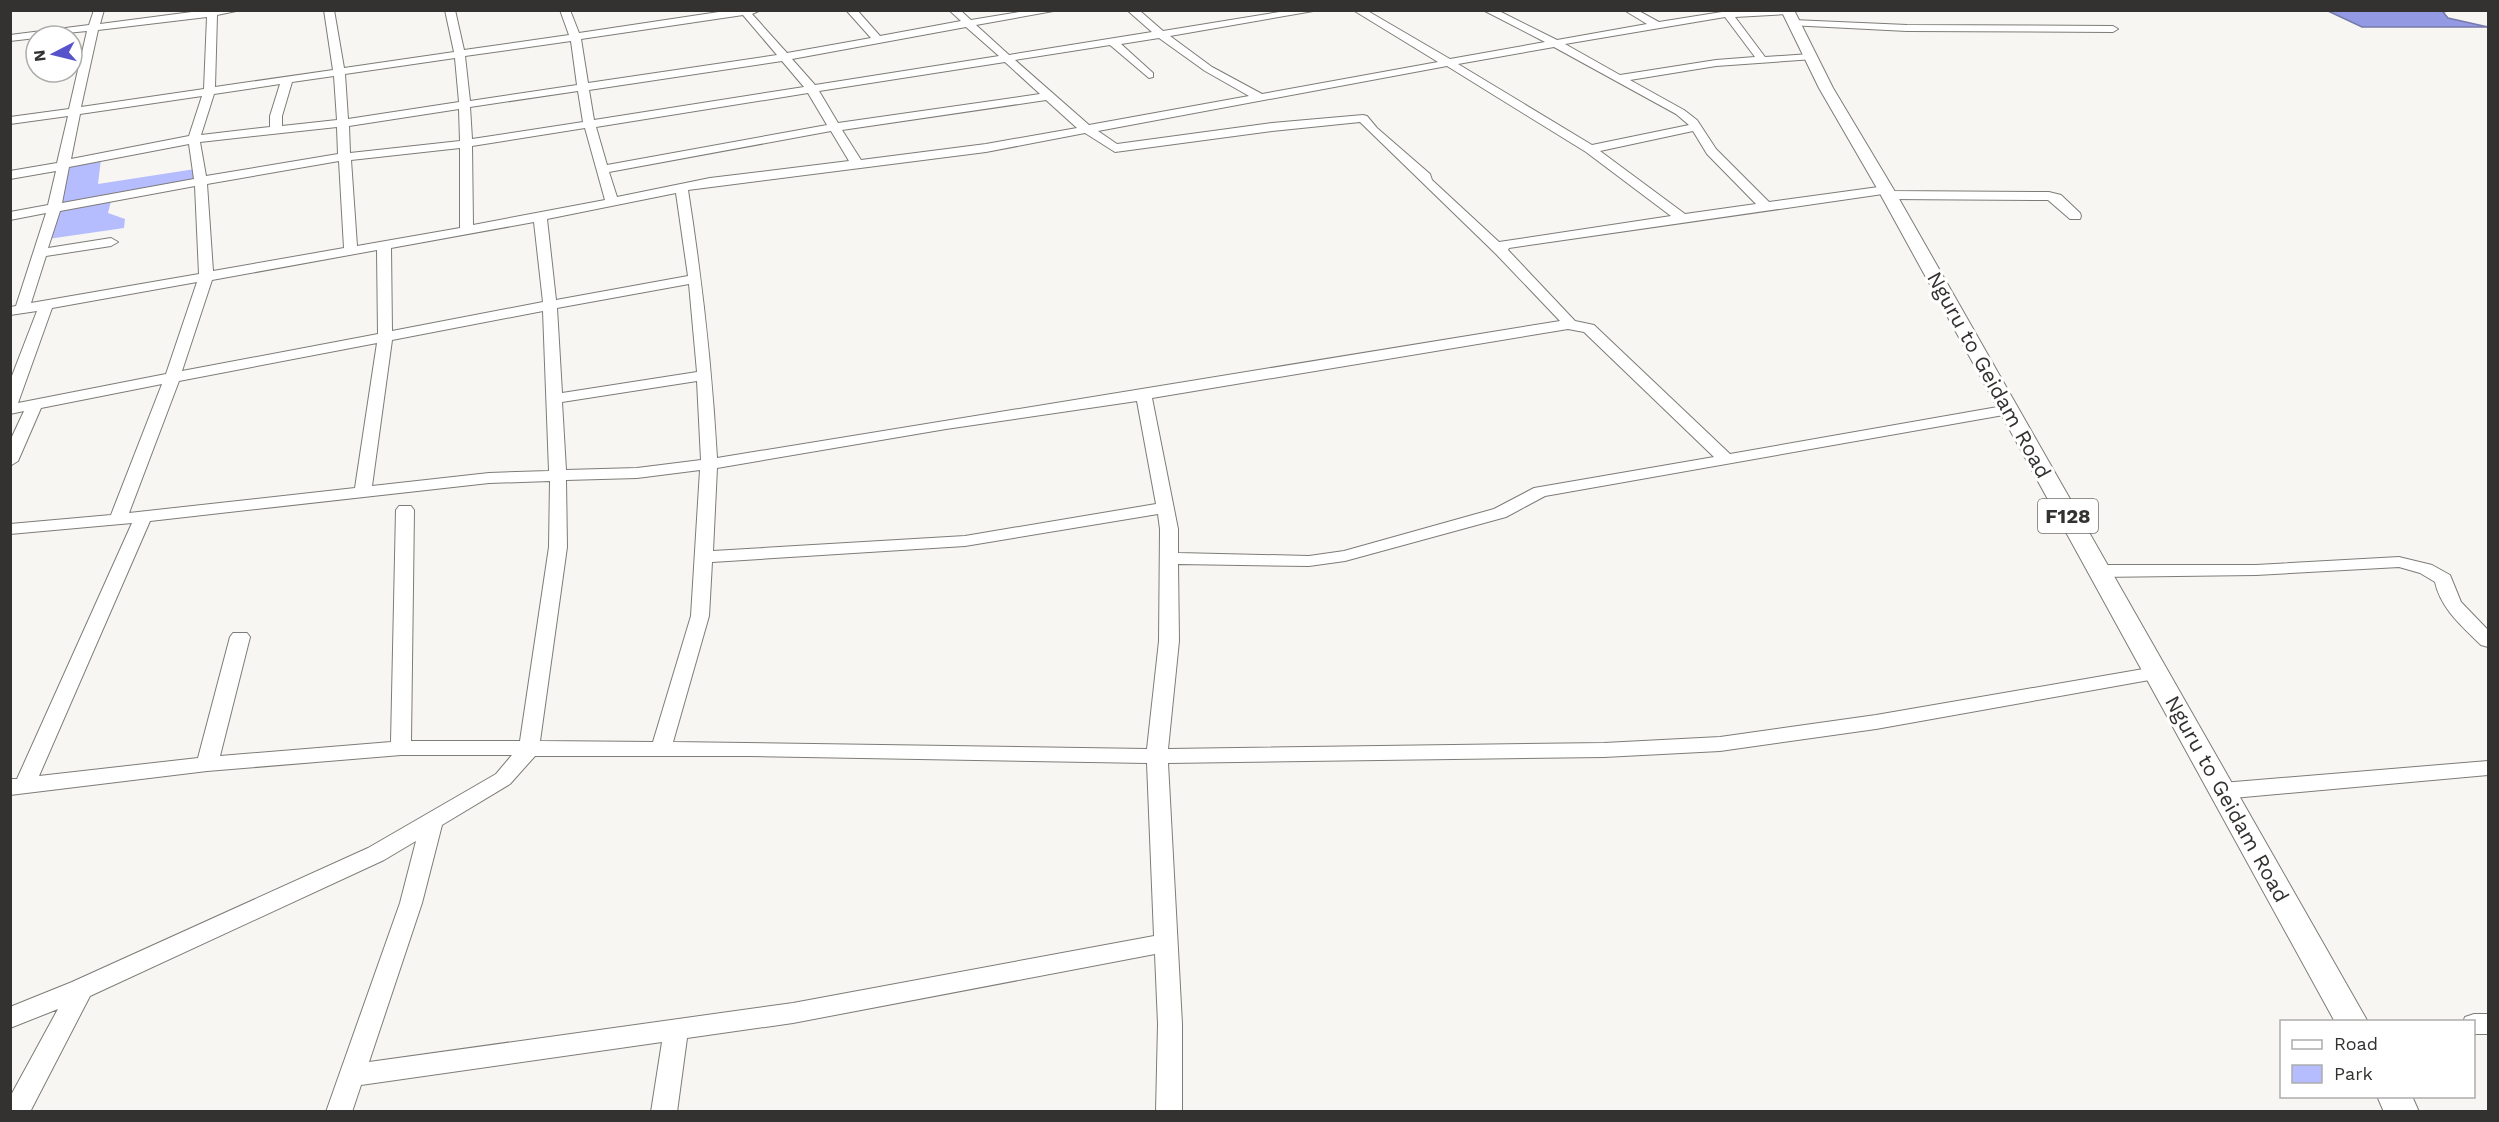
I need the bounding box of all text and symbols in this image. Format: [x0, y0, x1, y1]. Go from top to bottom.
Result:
north arrow [24, 24, 84, 84]
text: N [29, 49, 50, 63]
street label: Nguru to Geidam Road [1922, 267, 2057, 483]
road number: F128 [2038, 499, 2098, 533]
street label: Nguru to Geidam Road [2160, 691, 2295, 907]
legend [2280, 1020, 2475, 1098]
text: Road [2334, 1033, 2378, 1054]
text: Park [2334, 1063, 2373, 1084]

